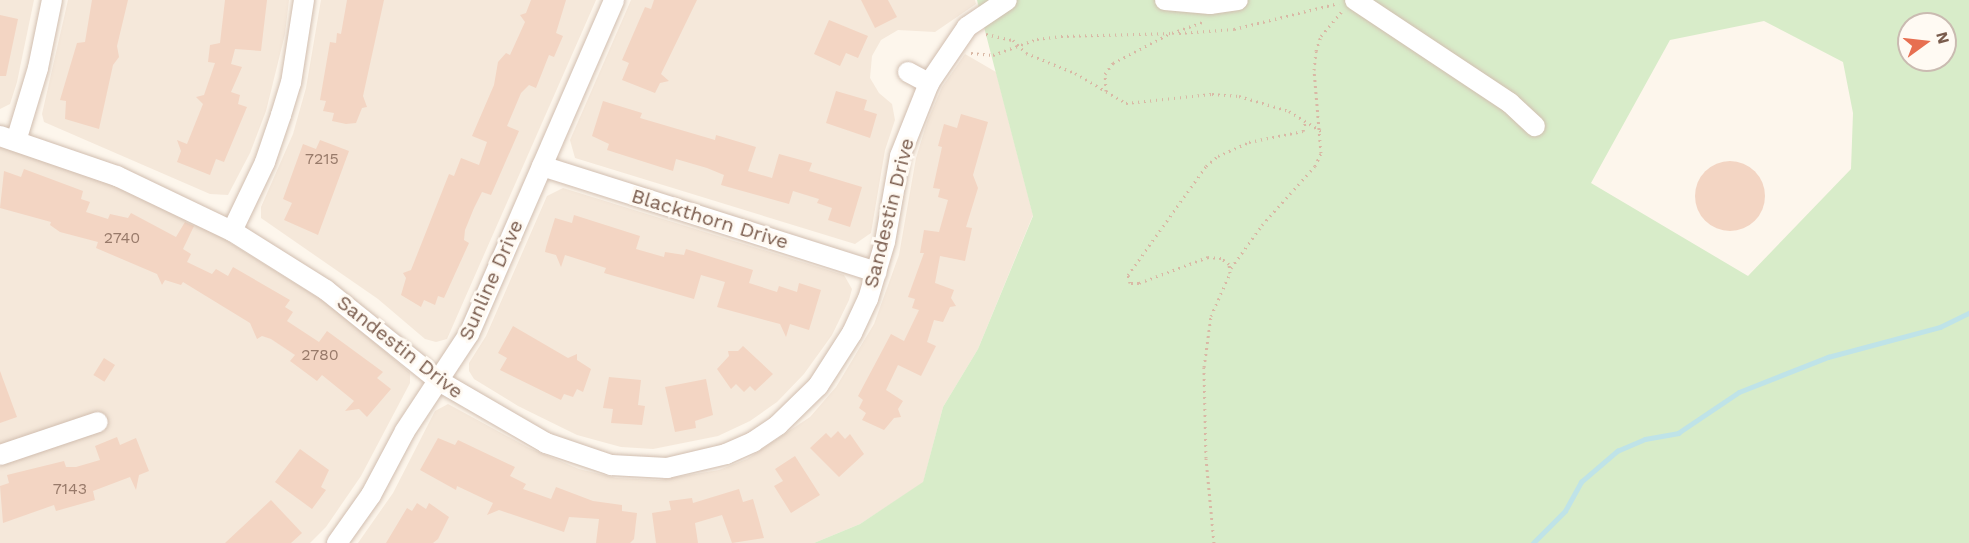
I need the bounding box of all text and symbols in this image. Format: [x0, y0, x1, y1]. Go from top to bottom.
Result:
north arrow [1897, 12, 1957, 72]
text: N [1932, 30, 1954, 46]
street label: Sandestin Drive [859, 136, 919, 290]
house number: 7215 [305, 149, 339, 169]
street label: Blackthorn Drive [629, 184, 791, 254]
street label: Sunline Drive [454, 216, 528, 344]
house number: 2740 [104, 228, 140, 248]
street label: Sandestin Drive [332, 290, 468, 404]
house number: 2780 [301, 345, 339, 365]
house number: 7143 [53, 479, 87, 499]

